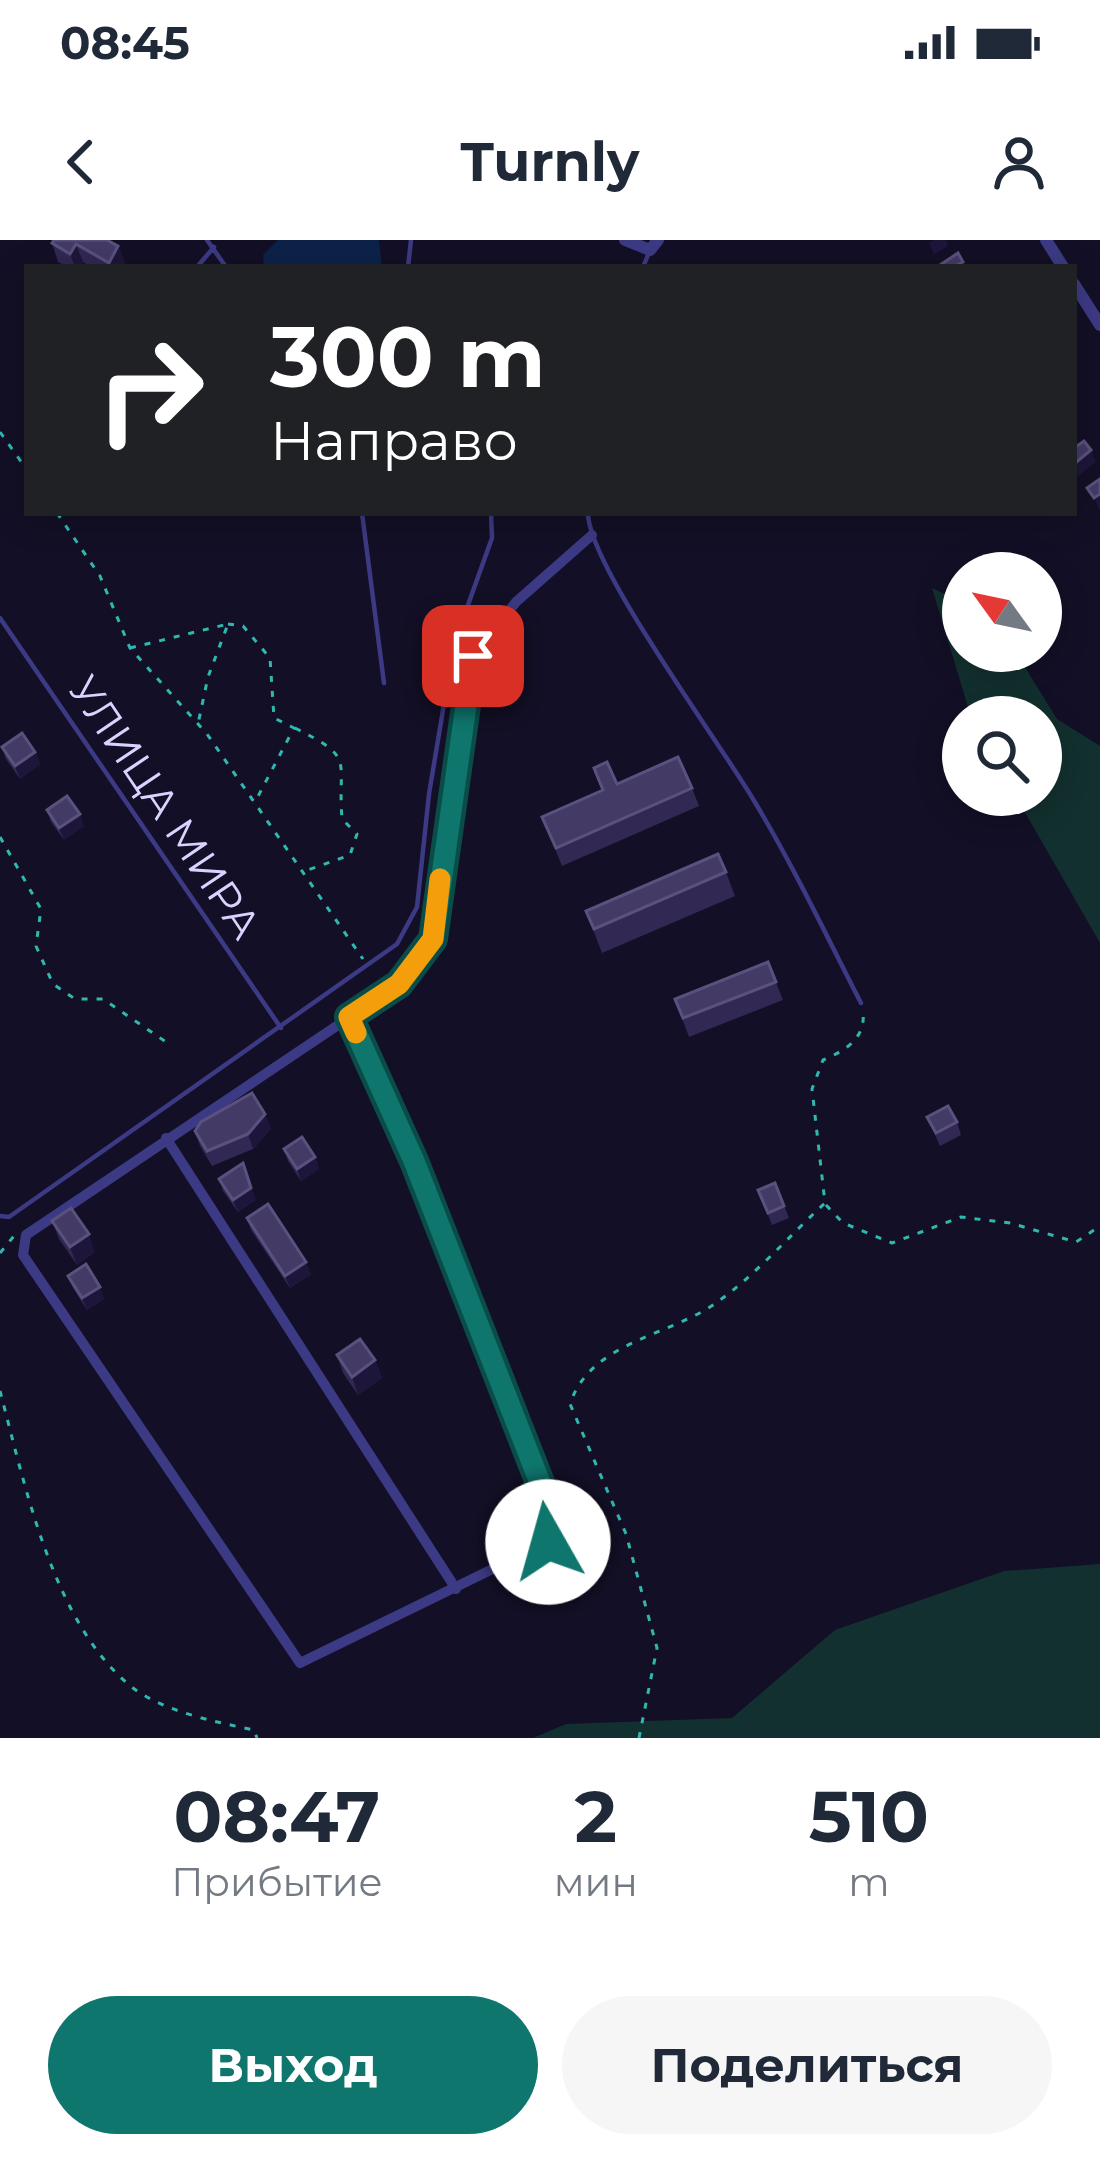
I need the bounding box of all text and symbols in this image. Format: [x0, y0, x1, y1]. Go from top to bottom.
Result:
text: 08:45 [60, 15, 190, 70]
icon: back [48, 129, 114, 195]
text: Turnly [461, 129, 639, 195]
icon: person [986, 129, 1052, 195]
text: 300 m [270, 306, 546, 408]
icon: right [72, 312, 228, 468]
text: Направо [270, 408, 518, 474]
north arrow [942, 552, 1062, 672]
map controls [942, 552, 1062, 816]
pin [422, 605, 524, 707]
icon: arrive [440, 623, 506, 689]
street label: УЛИЦА МИРА [58, 665, 272, 949]
button: search [942, 696, 1062, 816]
position arrow [485, 1479, 611, 1605]
text: 08:47 [174, 1772, 380, 1860]
text: 2 [574, 1772, 617, 1860]
text: 510 [809, 1772, 929, 1860]
text: Прибытие [171, 1858, 383, 1906]
text: мин [554, 1858, 638, 1906]
text: m [848, 1858, 890, 1906]
button: Выход [48, 1996, 538, 2134]
button: Поделиться [562, 1996, 1052, 2134]

